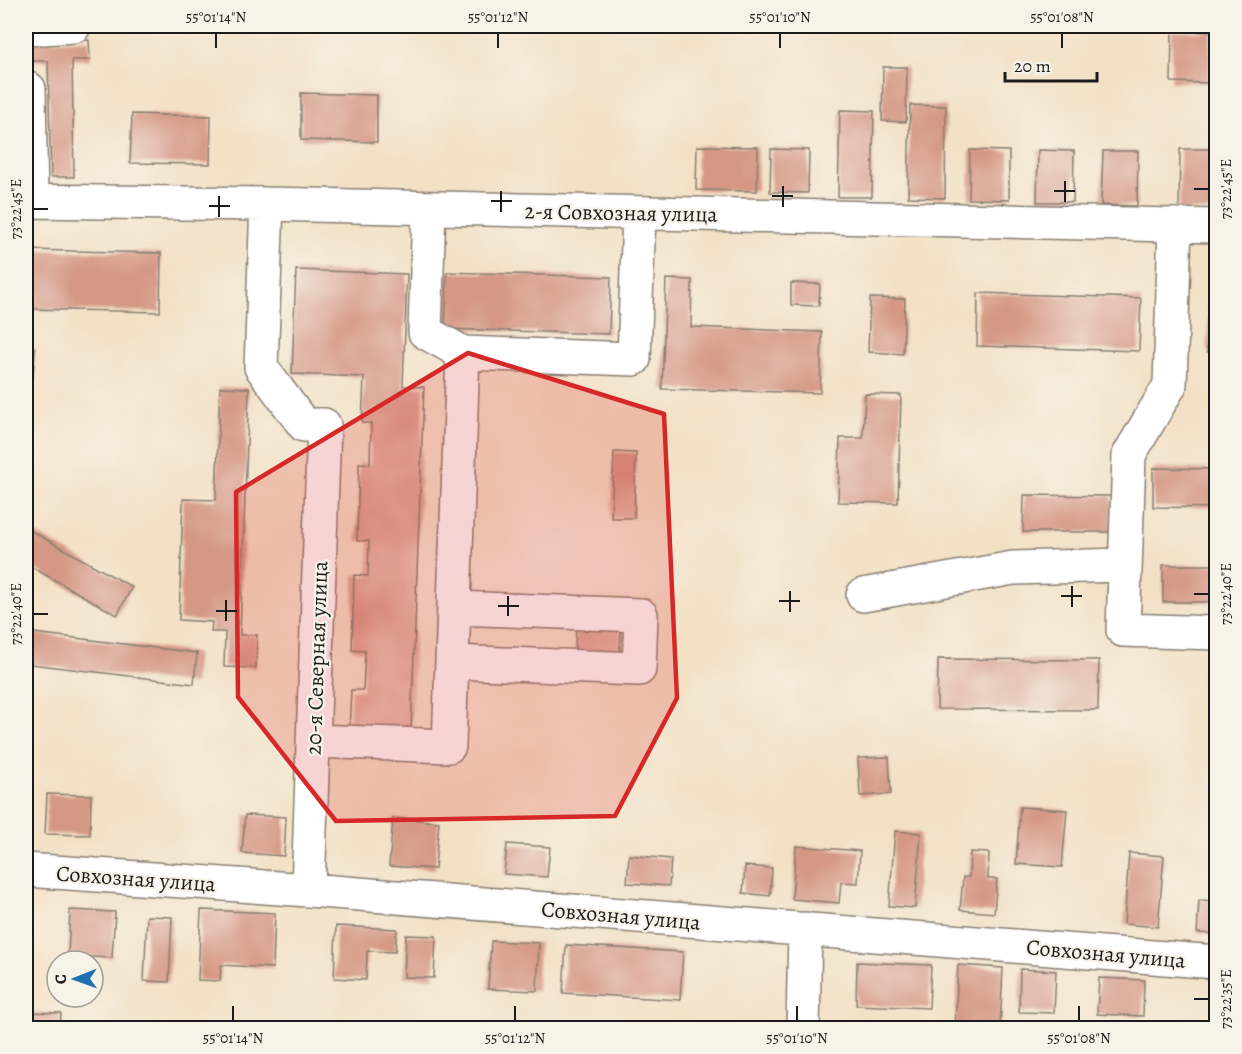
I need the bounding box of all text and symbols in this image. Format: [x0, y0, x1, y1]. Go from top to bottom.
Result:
text: 55°01'14"N [186, 7, 246, 27]
text: 55°01'12"N [468, 7, 529, 27]
text: 55°01'10"N [749, 7, 811, 27]
text: 55°01'08"N [1030, 7, 1094, 27]
scale bar [1005, 45, 1096, 83]
text: 20 m [1014, 54, 1051, 78]
text: 73°22'45"E [1216, 159, 1236, 219]
text: 73°22'45"E [6, 179, 26, 239]
street label: 2-я Совхозная улица [524, 196, 719, 230]
street label: 20-я Северная улица [299, 559, 335, 756]
text: 73°22'40"E [1216, 563, 1236, 625]
text: 73°22'40"E [6, 583, 26, 645]
street label: Совхозная улица [55, 858, 218, 900]
street label: Совхозная улица [540, 894, 703, 938]
street label: Совхозная улица [1025, 932, 1188, 976]
north arrow [45, 949, 105, 1009]
text: 73°22'35"E [1216, 969, 1236, 1029]
text: С [50, 974, 72, 984]
text: 55°01'14"N [203, 1028, 263, 1048]
text: 55°01'12"N [485, 1028, 546, 1048]
text: 55°01'10"N [766, 1028, 828, 1048]
text: 55°01'08"N [1047, 1028, 1111, 1048]

